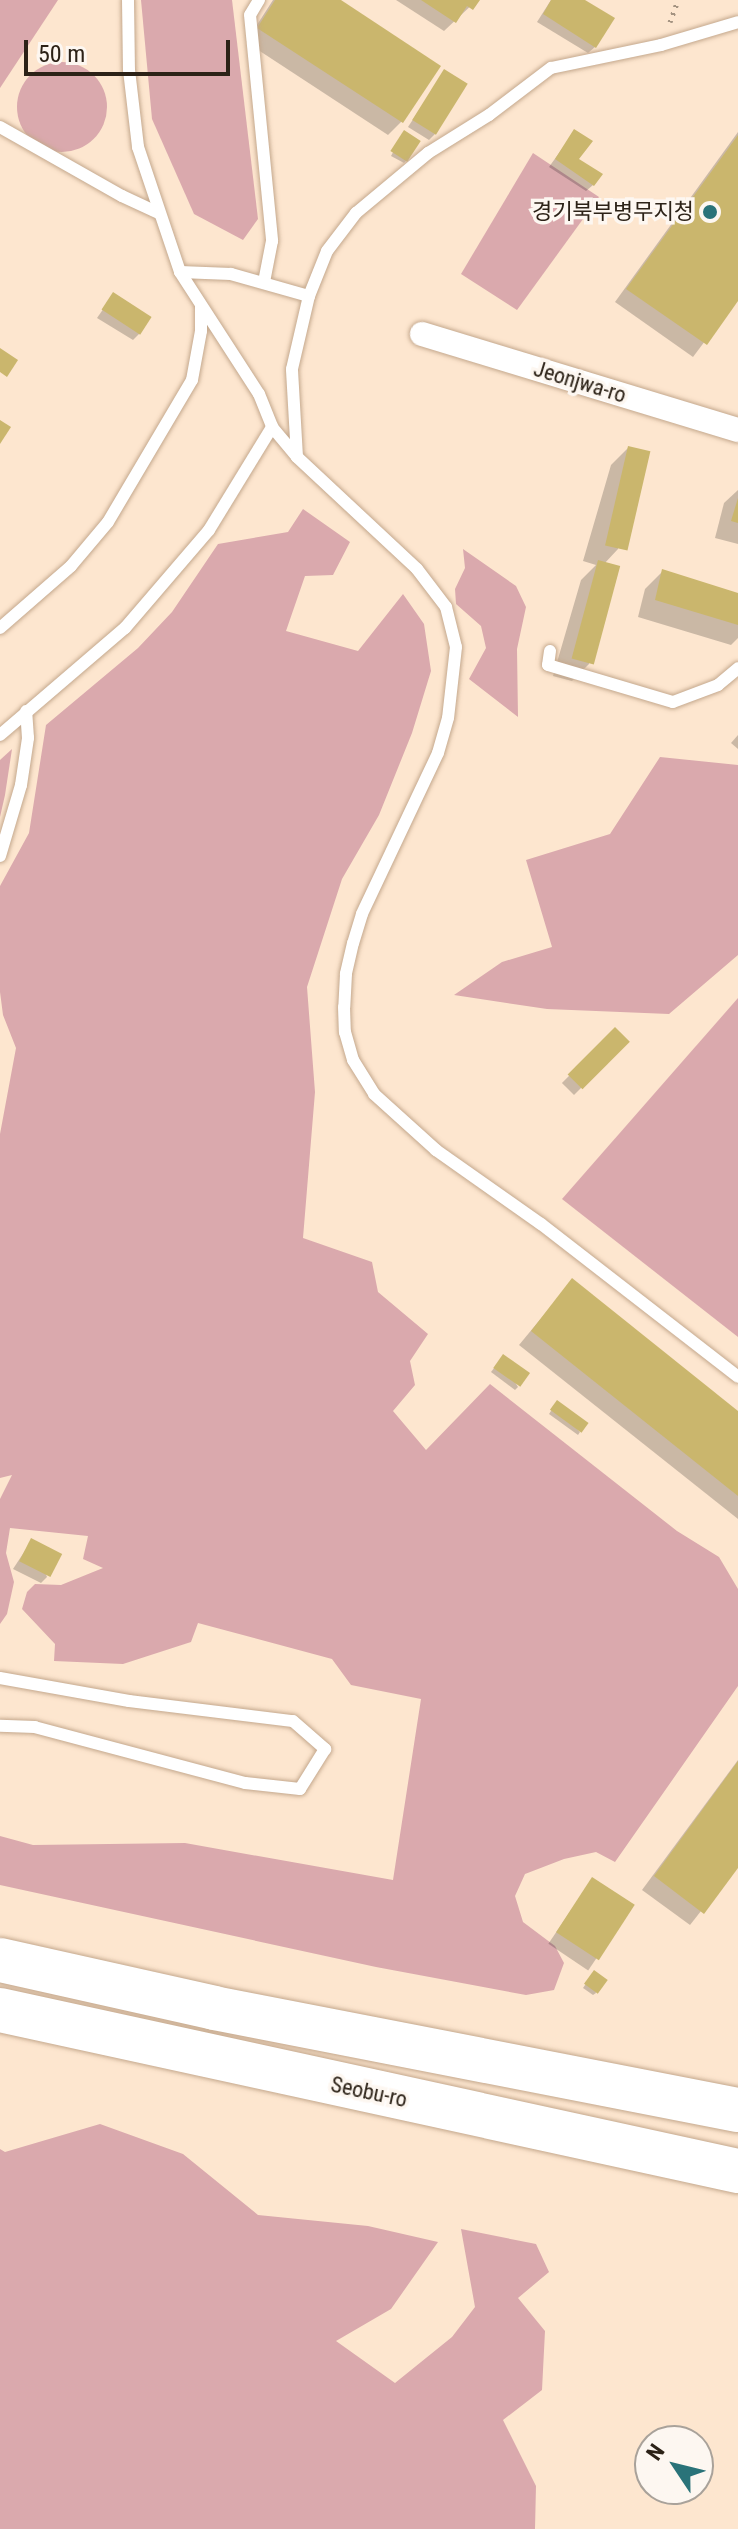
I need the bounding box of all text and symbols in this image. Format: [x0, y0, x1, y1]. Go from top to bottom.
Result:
scale bar [28, 24, 234, 74]
text: 50 m [38, 40, 85, 68]
place label: 경기북부병무지청 [532, 199, 694, 225]
marker: 경기북부병무지청 [701, 203, 719, 221]
street label: Jeonjwa-ro [531, 355, 629, 409]
street label: Seobu-ro [328, 2071, 410, 2113]
north arrow [634, 2425, 714, 2505]
text: N [641, 2439, 670, 2465]

